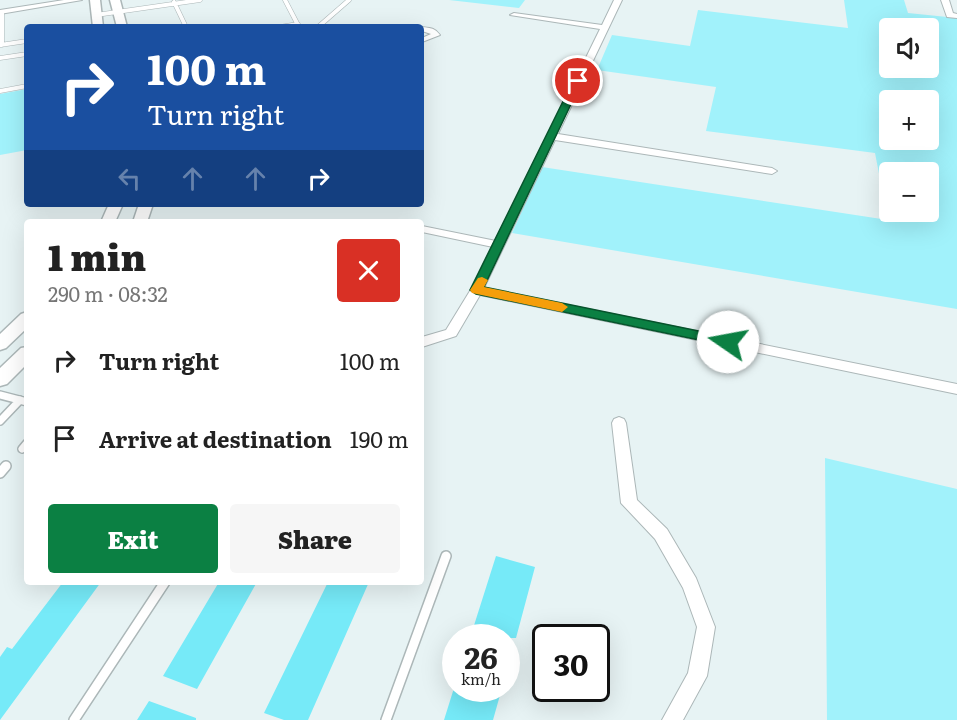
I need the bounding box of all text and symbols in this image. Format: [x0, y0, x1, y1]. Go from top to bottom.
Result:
map controls [879, 18, 939, 222]
button: sound [879, 18, 939, 78]
text: 100 m [147, 36, 266, 98]
icon: right [48, 48, 126, 126]
pin [552, 55, 603, 106]
icon: arrive [561, 64, 594, 97]
button: + [879, 90, 939, 150]
text: Turn right [147, 93, 284, 133]
icon: left [113, 162, 146, 195]
icon: ahead [176, 162, 209, 195]
icon: ahead [239, 162, 272, 195]
icon: right [302, 162, 335, 195]
button: − [879, 162, 939, 222]
text: 1 min [48, 229, 146, 282]
button: close [337, 239, 400, 302]
text: 290 m · 08:32 [48, 278, 168, 308]
position arrow [696, 310, 760, 374]
icon: right [48, 344, 81, 377]
text: Turn right [99, 344, 219, 377]
text: 100 m [340, 344, 400, 377]
icon: arrive [48, 422, 81, 455]
text: Arrive at destination [99, 422, 332, 455]
text: 190 m [350, 422, 409, 455]
button: Exit [48, 504, 218, 573]
button: Share [230, 504, 400, 573]
speed limit sign: 30 [532, 624, 610, 702]
text: 26 [464, 634, 498, 678]
text: km/h [461, 667, 501, 690]

